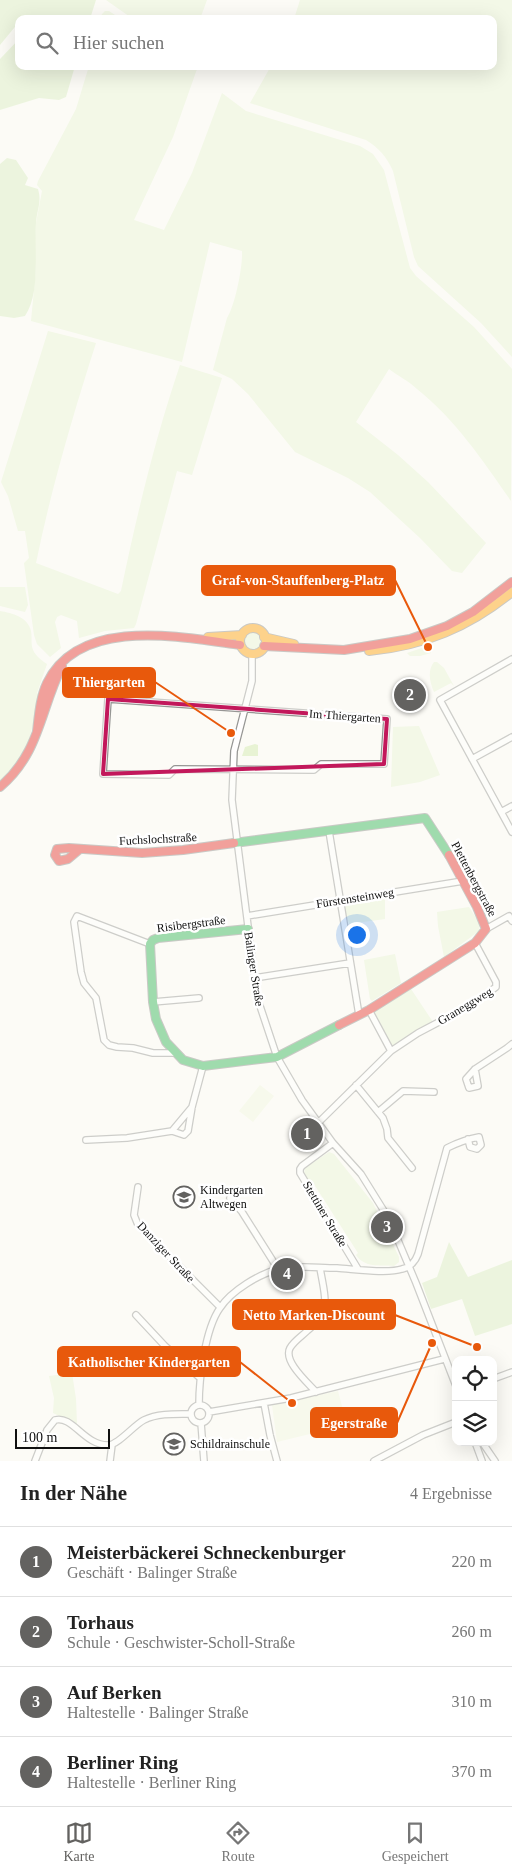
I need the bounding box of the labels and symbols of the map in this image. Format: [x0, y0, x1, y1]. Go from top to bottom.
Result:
callout: Graf-von-Stauffenberg-Platz [202, 566, 395, 595]
text: Graf-von-Stauffenberg-Platz [212, 573, 384, 588]
callout: Thiergarten [63, 668, 155, 697]
text: Thiergarten [73, 675, 145, 690]
pin: 2 [394, 676, 426, 714]
street label: Im Thiergarten [309, 707, 381, 725]
street label: Fuchslochstraße [119, 830, 197, 848]
street label: Plettenbergstraße [448, 839, 500, 919]
street label: Fürstensteinweg [315, 885, 395, 911]
street label: Risibergstraße [156, 913, 226, 935]
your location [344, 922, 370, 948]
street label: Balinger Straße [241, 931, 267, 1007]
street label: Graneggweg [435, 984, 495, 1028]
pin: 1 [291, 1115, 323, 1153]
street label: Stettiner Straße [300, 1179, 350, 1249]
place label: Kindergarten Altwegen [200, 1183, 263, 1211]
school or university icon: Kindergarten Altwegen [172, 1185, 196, 1209]
pin: 3 [371, 1208, 403, 1246]
street label: Danziger Straße [134, 1219, 198, 1285]
pin: 4 [271, 1255, 303, 1293]
callout: Netto Marken-Discount [233, 1300, 395, 1329]
text: Netto Marken-Discount [243, 1308, 385, 1323]
callout: Katholischer Kindergarten [58, 1347, 240, 1376]
text: Katholischer Kindergarten [68, 1355, 230, 1370]
callout: Egerstraße [311, 1408, 397, 1437]
text: Egerstraße [321, 1416, 387, 1431]
scale bar [15, 1426, 110, 1449]
school or university icon: Schildrainschule [162, 1432, 186, 1456]
place label: Schildrainschule [190, 1437, 270, 1451]

